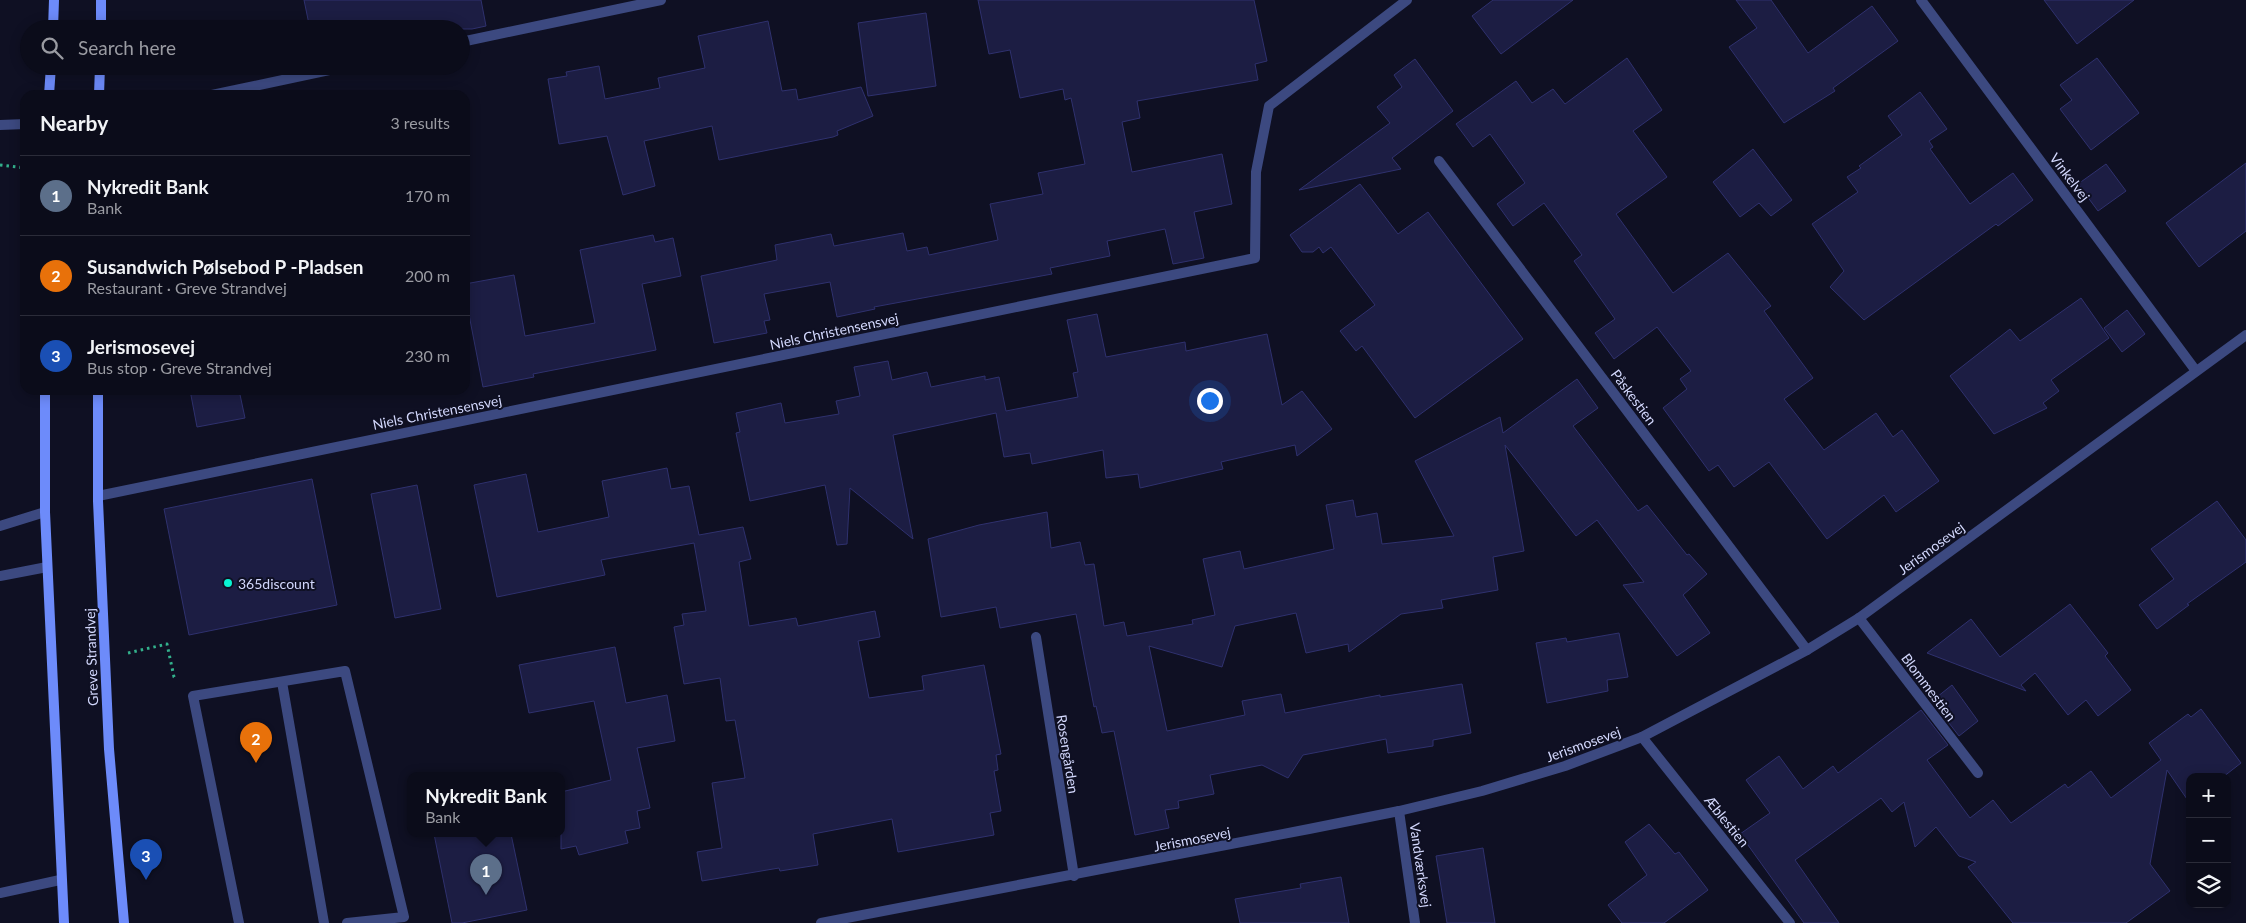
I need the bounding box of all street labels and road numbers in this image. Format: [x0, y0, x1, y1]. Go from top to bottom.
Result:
street label: Vinkelvej [2046, 150, 2094, 204]
street label: Niels Christensensvej [768, 309, 900, 353]
street label: Påskestien [1608, 366, 1660, 428]
street label: Niels Christensensvej [371, 391, 503, 433]
street label: Jerismosevej [1894, 518, 1968, 578]
street label: Greve Strandvej [81, 608, 101, 706]
street label: Blommestien [1898, 650, 1960, 724]
street label: Rosengården [1053, 713, 1083, 795]
street label: Jerismosevej [1543, 723, 1623, 765]
street label: Æblestien [1700, 791, 1753, 850]
street label: Vandværksvej [1407, 822, 1435, 908]
street label: Jerismosevej [1152, 823, 1232, 855]

